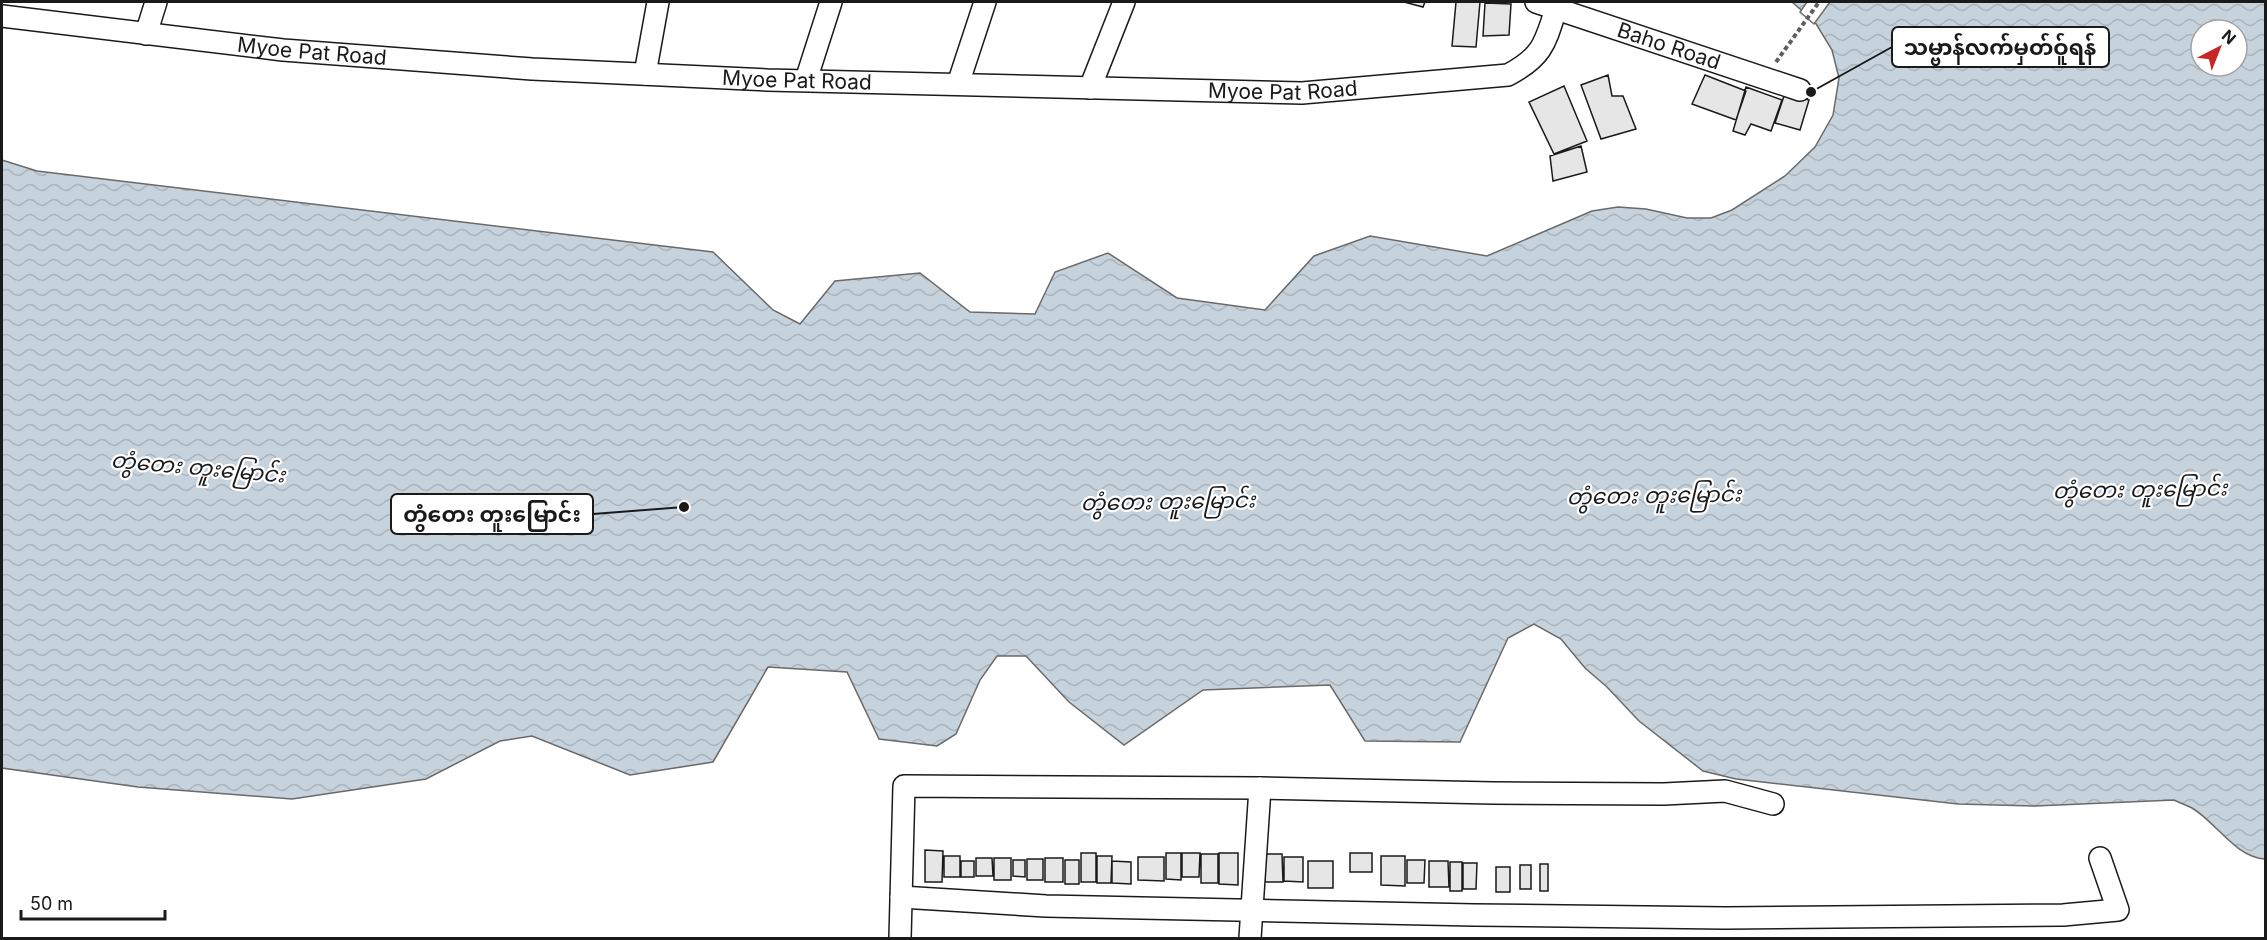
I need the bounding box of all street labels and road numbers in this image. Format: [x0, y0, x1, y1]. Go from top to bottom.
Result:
street label: Baho Road [1614, 17, 1724, 75]
street label: Myoe Pat Road [236, 32, 388, 70]
street label: Myoe Pat Road [722, 65, 872, 95]
street label: Myoe Pat Road [1208, 75, 1359, 105]

